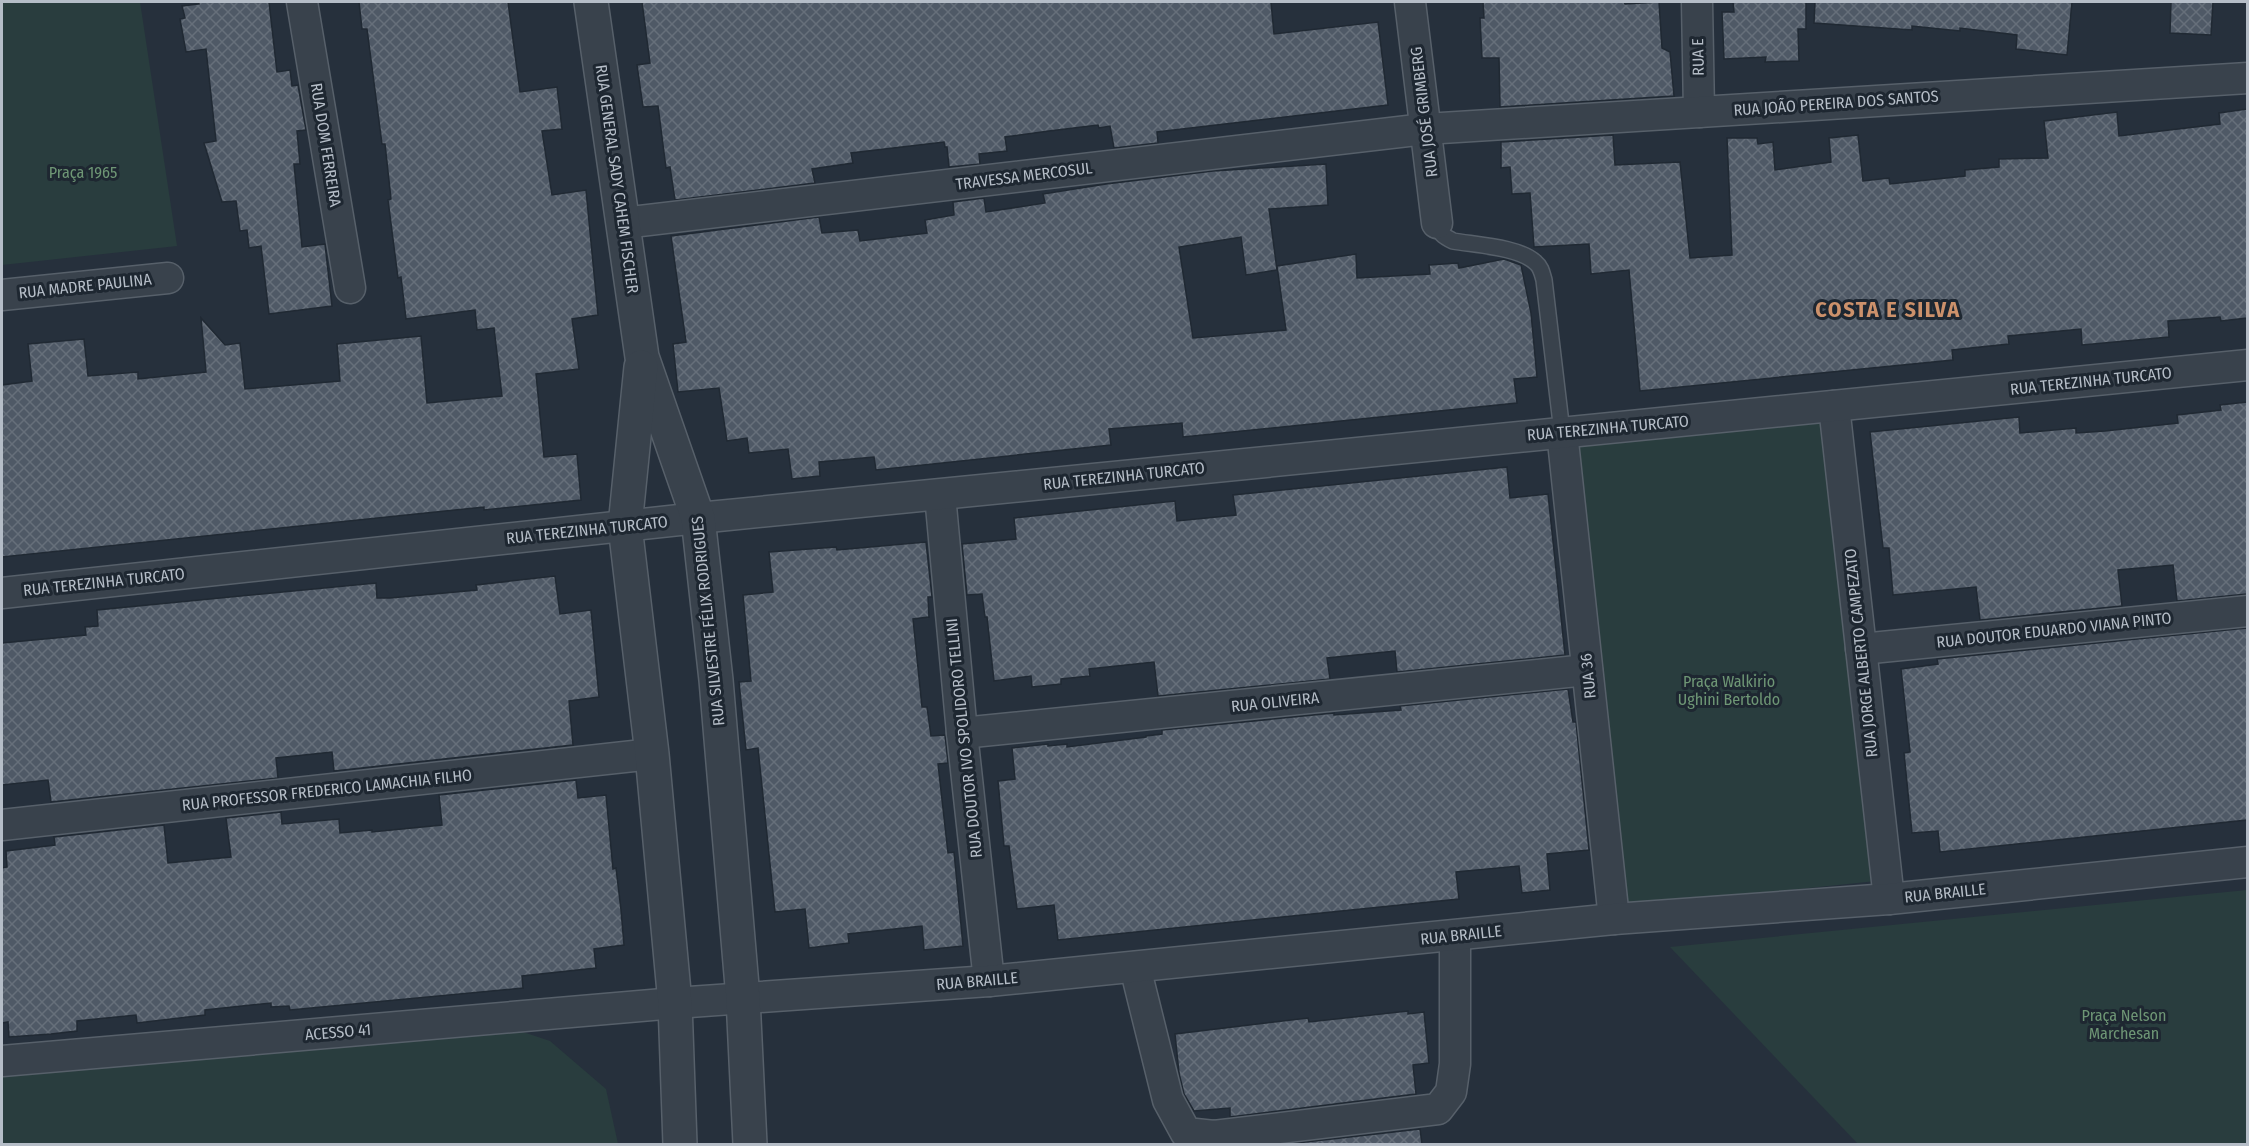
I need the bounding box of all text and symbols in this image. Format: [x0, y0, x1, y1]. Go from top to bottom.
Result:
street label: RUA E [1688, 38, 1708, 76]
street label: RUA JOSÉ GRIMBERG [1407, 46, 1441, 178]
street label: RUA GENERAL SADY CAHEM FISCHER [592, 63, 643, 295]
street label: RUA DOM FERREIRA [307, 82, 345, 209]
street label: RUA JOÃO PEREIRA DOS SANTOS [1733, 86, 1939, 120]
street label: TRAVESSA MERCOSUL [955, 158, 1093, 194]
park label: Praça 1965 [49, 163, 117, 182]
street label: RUA MADRE PAULINA [18, 270, 153, 302]
district label: COSTA E SILVA [1815, 296, 1961, 323]
street label: RUA TEREZINHA TURCATO [2009, 363, 2173, 399]
street label: RUA TEREZINHA TURCATO [1526, 411, 1690, 445]
street label: RUA TEREZINHA TURCATO [1042, 458, 1206, 494]
street label: RUA TEREZINHA TURCATO [505, 512, 669, 548]
street label: RUA SILVESTRE FÉLIX RODRIGUES [688, 515, 728, 727]
street label: RUA JORGE ALBERTO CAMPEZATO [1841, 548, 1881, 758]
street label: RUA TEREZINHA TURCATO [22, 564, 186, 600]
street label: RUA DOUTOR EDUARDO VIANA PINTO [1936, 608, 2172, 652]
street label: RUA DOUTOR IVO SPOLIDORO TELLINI [942, 617, 986, 859]
street label: RUA 36 [1576, 652, 1600, 699]
park label: Praça Walkirio Ughini Bertoldo [1678, 672, 1780, 709]
street label: RUA OLIVEIRA [1230, 688, 1320, 716]
street label: RUA PROFESSOR FREDERICO LAMACHIA FILHO [181, 765, 473, 815]
street label: RUA BRAILLE [1903, 879, 1987, 907]
street label: RUA BRAILLE [1419, 921, 1503, 949]
street label: RUA BRAILLE [935, 968, 1019, 994]
park label: Praça Nelson Marchesan [2082, 1006, 2166, 1043]
street label: ACESSO 41 [304, 1020, 372, 1044]

